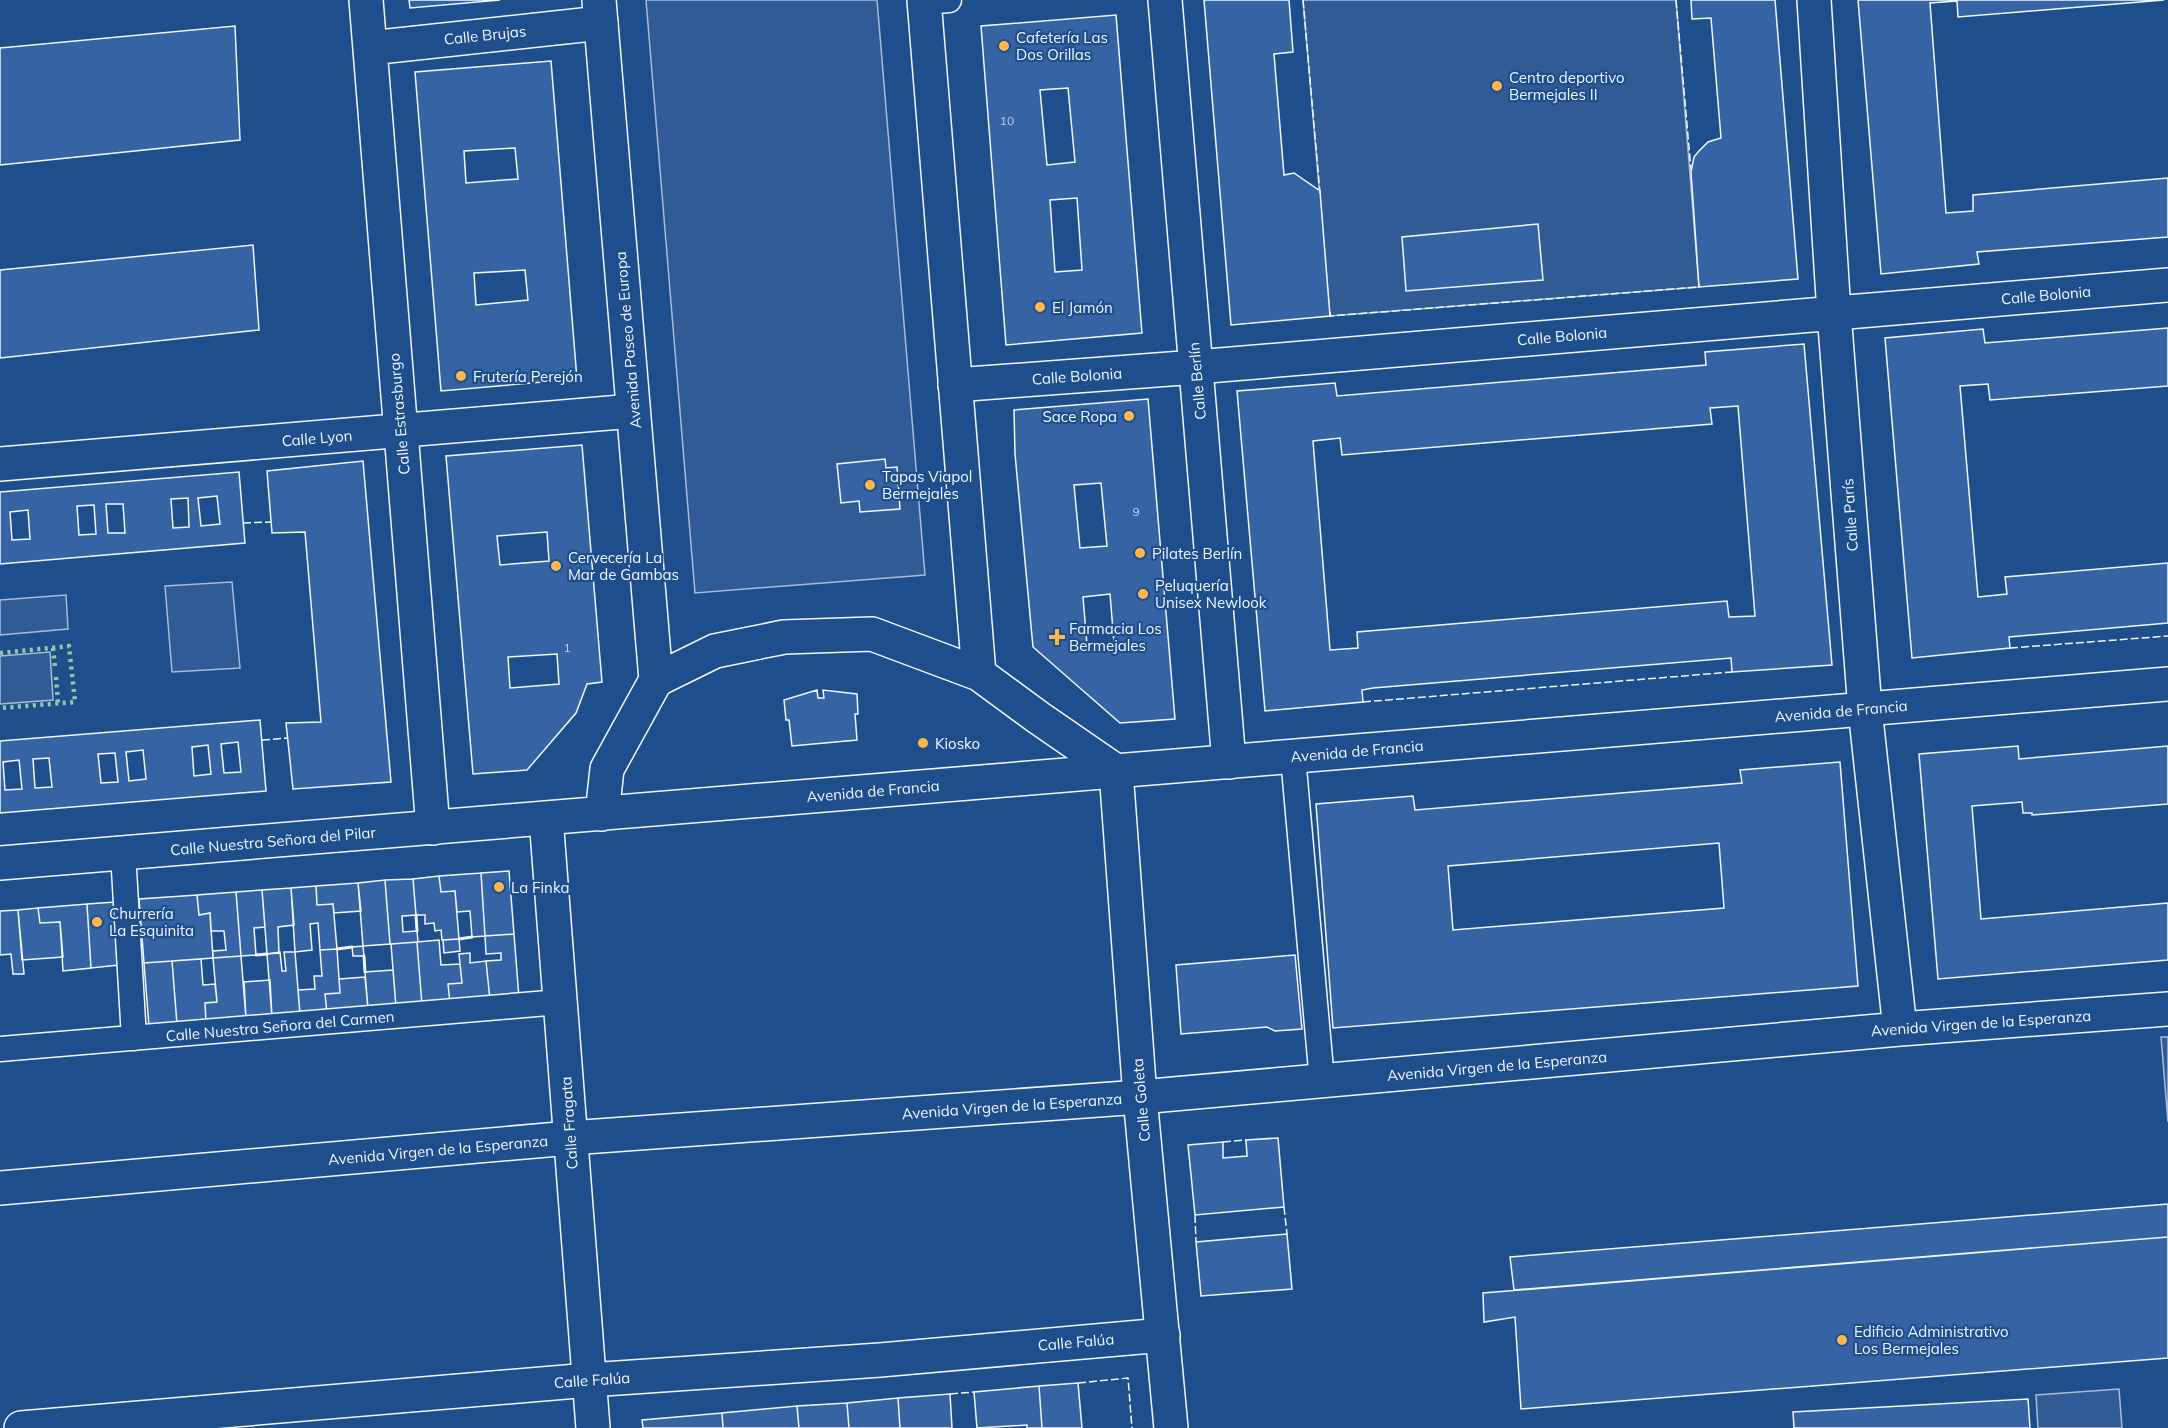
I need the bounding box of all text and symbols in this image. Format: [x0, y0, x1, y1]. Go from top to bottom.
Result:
street label: Calle Brujas [443, 21, 527, 49]
place label: Cafetería Las Dos Orillas [1016, 28, 1108, 64]
marker: Cafetería Las Dos Orillas [997, 39, 1011, 53]
place label: Centro deportivo Bermejales II [1509, 68, 1625, 104]
marker: Centro deportivo Bermejales II [1490, 79, 1504, 93]
house number: 10 [1000, 113, 1014, 128]
street label: Avenida Paseo de Europa [611, 251, 645, 429]
street label: Calle Bolonia [2000, 282, 2092, 308]
place label: El Jamón [1052, 298, 1113, 317]
marker: El Jamón [1033, 300, 1047, 314]
street label: Calle Bolonia [1516, 323, 1608, 349]
street label: Calle Berlín [1184, 341, 1210, 421]
street label: Calle Estrasburgo [384, 352, 414, 476]
street label: Calle Bolonia [1031, 363, 1123, 389]
place label: Frutería Perejón [473, 367, 583, 386]
marker: Frutería Perejón [454, 369, 468, 383]
place label: Sace Ropa [1043, 407, 1117, 426]
marker: Sace Ropa [1122, 409, 1136, 423]
street label: Calle Lyon [281, 425, 353, 451]
place label: Tapas Viapol Bermejales [882, 467, 972, 503]
marker: Tapas Viapol Bermejales [863, 478, 877, 492]
street label: Calle París [1838, 478, 1862, 552]
house number: 9 [1132, 504, 1140, 519]
place label: Pilates Berlín [1152, 544, 1242, 563]
marker: Pilates Berlín [1133, 546, 1147, 560]
place label: Cervecería La Mar de Gambas [568, 548, 679, 584]
marker: Cervecería La Mar de Gambas [549, 559, 563, 573]
place label: Peluquería Unisex Newlook [1155, 576, 1267, 612]
marker: Peluquería Unisex Newlook [1136, 587, 1150, 601]
place label: Farmacia Los Bermejales [1069, 619, 1162, 655]
marker: Farmacia Los Bermejales [1050, 630, 1064, 644]
house number: 1 [563, 640, 571, 655]
street label: Avenida de Francia [1774, 696, 1908, 726]
place label: Kiosko [935, 734, 980, 753]
marker: Kiosko [916, 736, 930, 750]
street label: Avenida de Francia [1290, 736, 1424, 766]
street label: Avenida de Francia [806, 776, 940, 806]
street label: Calle Nuestra Señora del Pilar [169, 822, 377, 859]
place label: La Finka [511, 878, 570, 897]
marker: La Finka [492, 880, 506, 894]
place label: Churrería La Esquinita [109, 904, 194, 940]
marker: Churrería La Esquinita [90, 915, 104, 929]
street label: Avenida Virgen de la Esperanza [1870, 1006, 2092, 1040]
street label: Calle Nuestra Señora del Carmen [165, 1007, 395, 1045]
street label: Avenida Virgen de la Esperanza [1386, 1047, 1608, 1085]
street label: Calle Goleta [1128, 1057, 1154, 1143]
street label: Calle Fragata [556, 1076, 582, 1170]
street label: Avenida Virgen de la Esperanza [901, 1089, 1123, 1123]
street label: Avenida Virgen de la Esperanza [327, 1131, 549, 1169]
place label: Edificio Administrativo Los Bermejales [1854, 1322, 2009, 1358]
street label: Calle Falúa [1037, 1329, 1115, 1355]
marker: Edificio Administrativo Los Bermejales [1835, 1333, 1849, 1347]
street label: Calle Falúa [553, 1368, 631, 1392]

